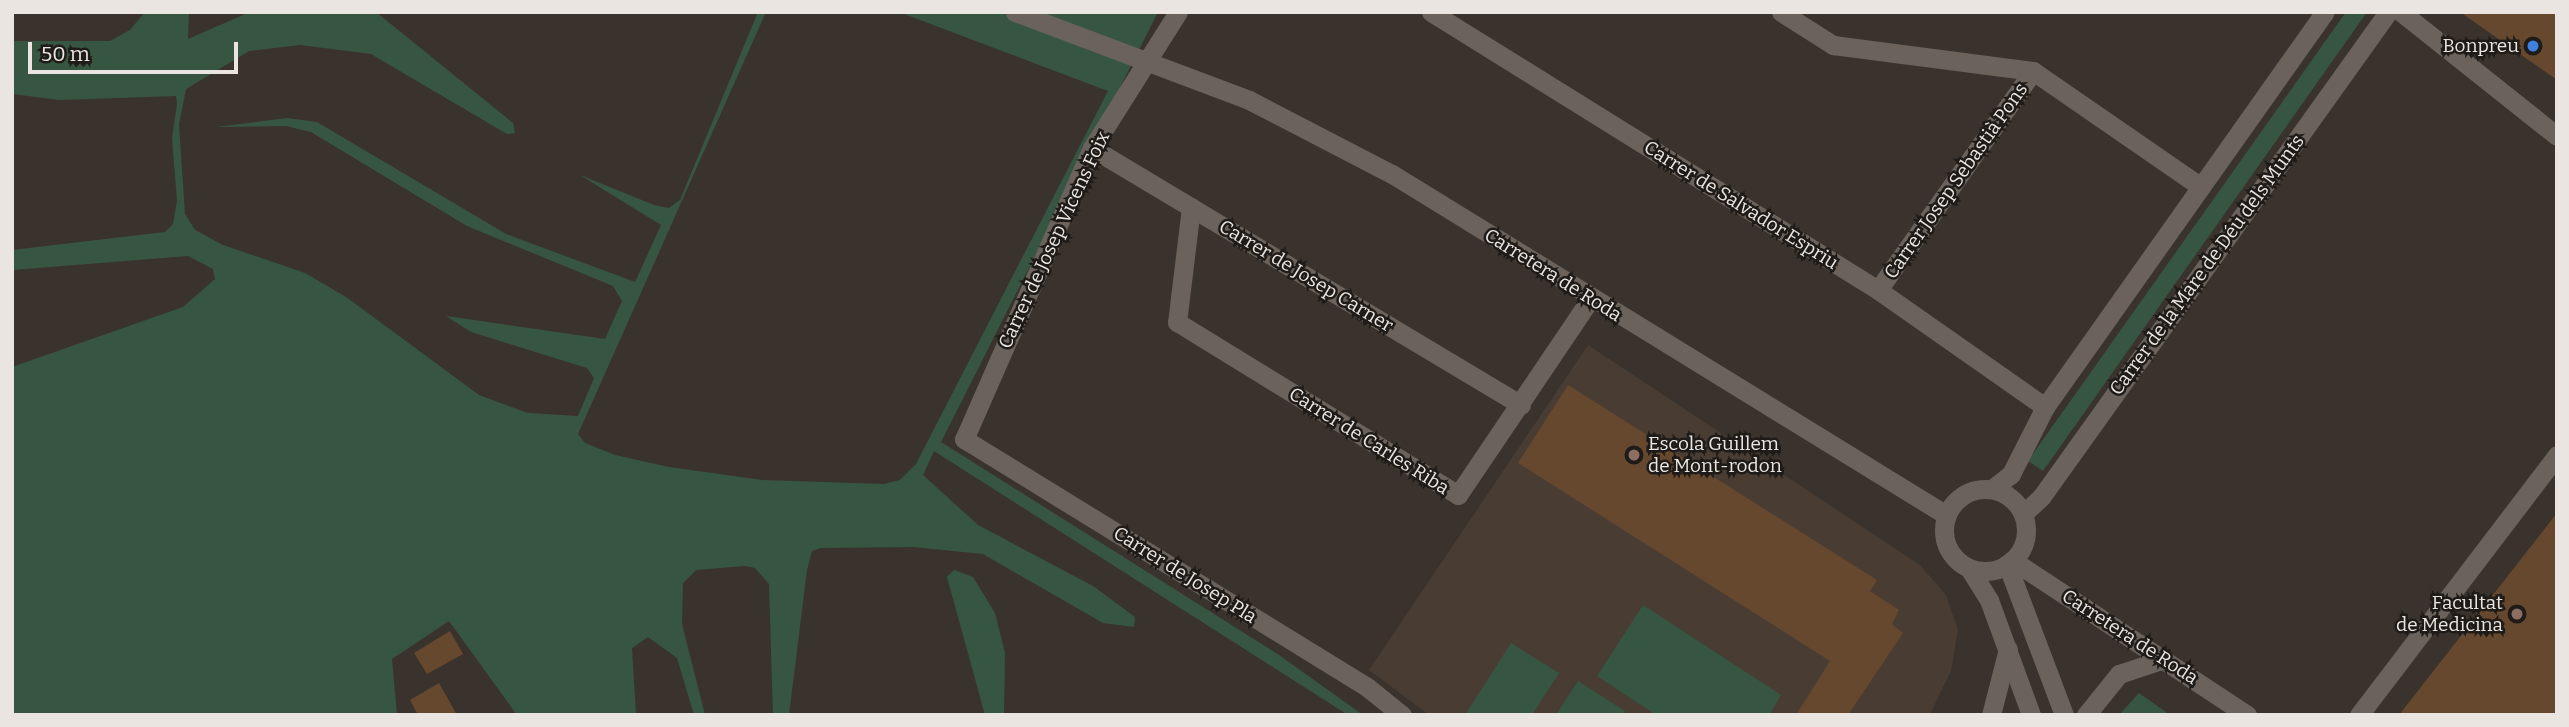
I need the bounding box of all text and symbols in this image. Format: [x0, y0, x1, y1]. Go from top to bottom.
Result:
scale bar [32, 28, 242, 72]
place label: Bonpreu [2443, 35, 2519, 57]
marker: Bonpreu [2525, 38, 2541, 54]
text: 50 m [41, 41, 90, 67]
street label: Carrer Josep Sebastià Pons [1880, 79, 2032, 283]
street label: Carrer de Josep Vicens Foix [994, 128, 1114, 352]
street label: Carrer de la Mare de Déu dels Munts [2105, 130, 2309, 400]
street label: Carrer de Salvador Espriu [1640, 136, 1842, 274]
street label: Carrer de Josep Carner [1215, 215, 1397, 337]
street label: Carretera de Roda [1480, 224, 1626, 326]
street label: Carrer de Carles Riba [1285, 382, 1453, 500]
place label: Escola Guillem de Mont-rodon [1648, 433, 1782, 477]
marker: Escola Guillem de Mont-rodon [1626, 447, 1642, 463]
street label: Carrer de Josep Pla [1109, 522, 1261, 628]
street label: Carretera de Roda [2058, 585, 2202, 689]
place label: Facultat de Medicina [2396, 592, 2503, 636]
marker: Facultat de Medicina [2509, 606, 2525, 622]

